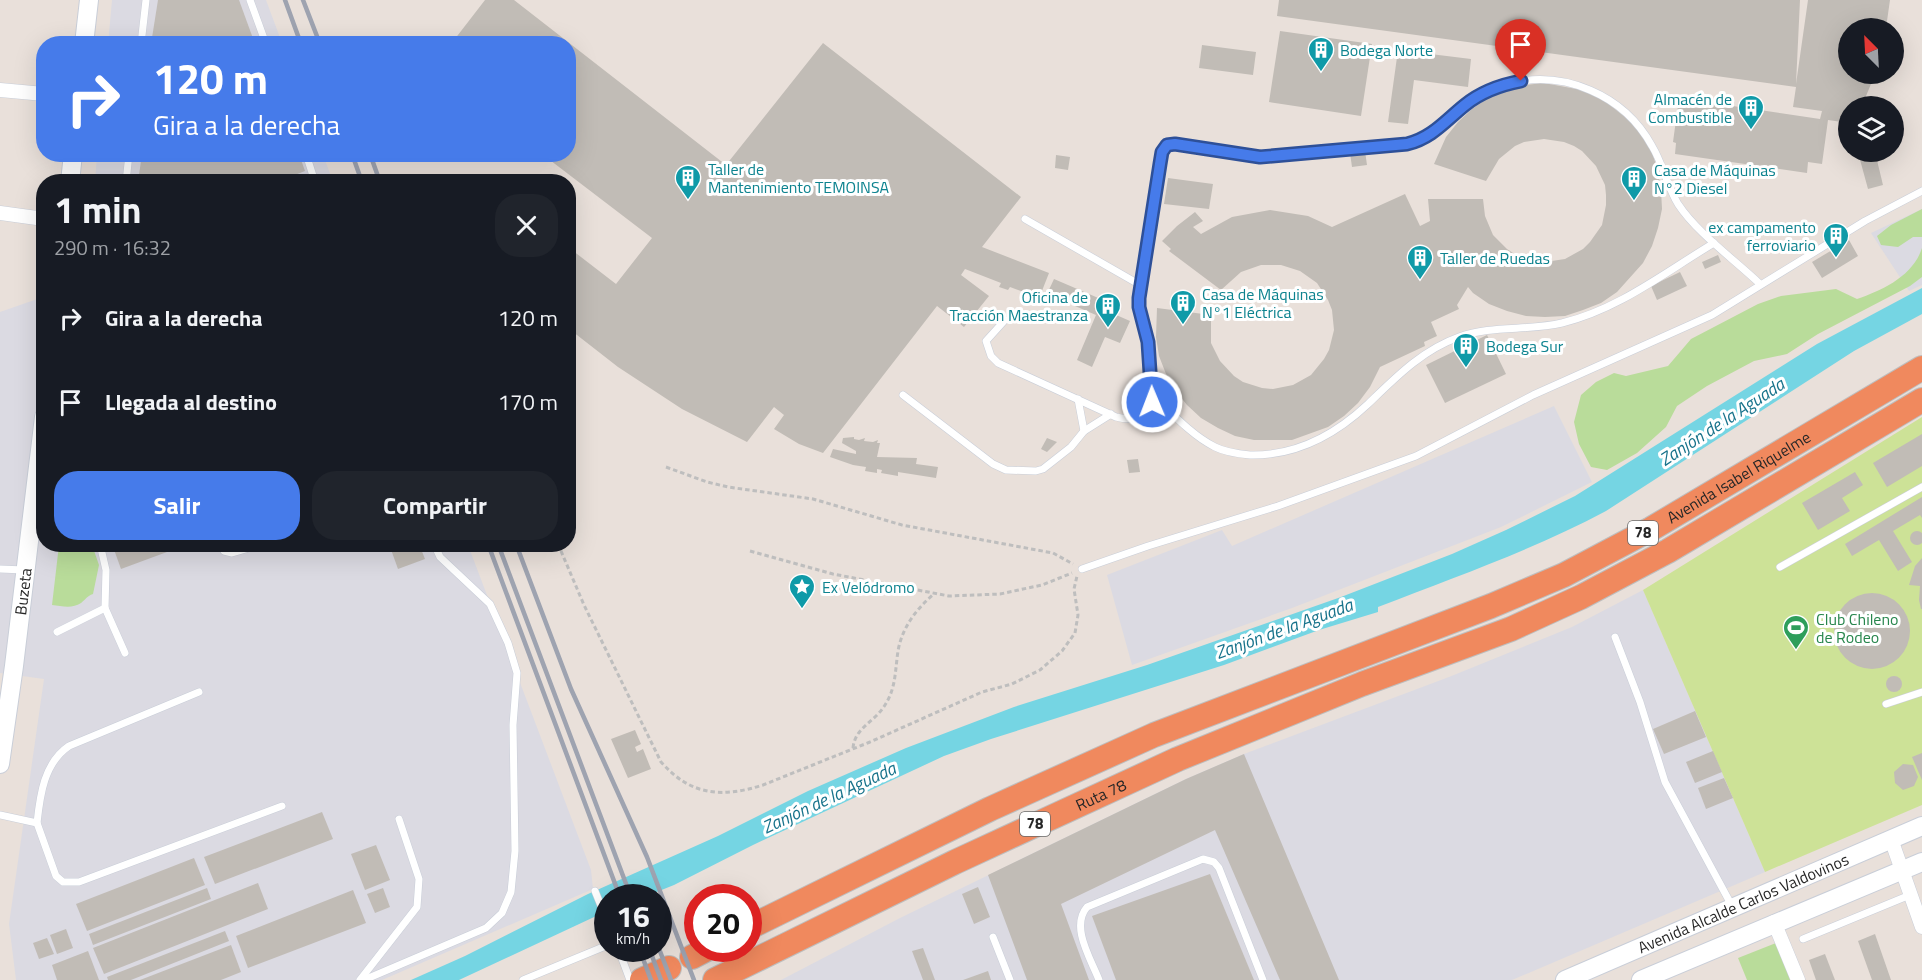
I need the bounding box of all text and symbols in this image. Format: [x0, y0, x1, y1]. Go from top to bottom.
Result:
north arrow [1838, 18, 1904, 84]
map controls [1838, 18, 1904, 162]
pin [1495, 19, 1546, 81]
icon: arrive [1504, 28, 1537, 61]
building icon: Bodega Norte [1306, 35, 1336, 73]
place label: Bodega Norte [1340, 38, 1433, 62]
text: 120 m [153, 46, 268, 110]
icon: right [54, 60, 132, 138]
place label: Almacén de Combustible [1648, 87, 1732, 129]
building icon: Almacén de Combustible [1736, 93, 1766, 131]
button: layers [1838, 96, 1904, 162]
text: Gira a la derecha [153, 104, 340, 145]
place label: Taller de Mantenimiento TEMOINSA [708, 157, 889, 199]
place label: Casa de Máquinas N°2 Diesel [1654, 158, 1776, 200]
building icon: Taller de Mantenimiento TEMOINSA [673, 163, 703, 201]
building icon: Casa de Máquinas N°2 Diesel [1619, 164, 1649, 202]
text: 1 min [54, 182, 141, 237]
button: close [495, 194, 558, 257]
place label: ex campamento ferroviario [1708, 215, 1816, 257]
building icon: ex campamento ferroviario [1821, 221, 1851, 259]
text: 290 m · 16:32 [54, 232, 171, 263]
building icon: Taller de Ruedas [1405, 243, 1435, 281]
place label: Taller de Ruedas [1440, 246, 1550, 270]
place label: Casa de Máquinas N°1 Eléctrica [1202, 282, 1324, 324]
place label: Oficina de Tracción Maestranza [949, 285, 1088, 327]
building icon: Casa de Máquinas N°1 Eléctrica [1168, 288, 1198, 326]
building icon: Oficina de Tracción Maestranza [1093, 291, 1123, 329]
text: Gira a la derecha [105, 301, 262, 335]
text: 120 m [498, 301, 558, 335]
icon: right [54, 302, 87, 335]
building icon: Bodega Sur [1451, 331, 1481, 369]
place label: Bodega Sur [1486, 334, 1564, 358]
position arrow [1120, 370, 1184, 434]
water label: Zanjón de la Aguada [1654, 370, 1791, 472]
text: Llegada al destino [105, 385, 277, 419]
text: 170 m [498, 385, 558, 419]
icon: arrive [54, 386, 87, 419]
street label: Avenida Isabel Riquelme [1662, 425, 1815, 529]
button: Salir [54, 471, 300, 540]
button: Compartir [312, 471, 558, 540]
road number: 78 [1628, 521, 1658, 545]
street label: Buzeta [8, 567, 38, 616]
place icon: Ex Velódromo [787, 572, 817, 610]
place label: Ex Velódromo [822, 575, 915, 599]
water label: Zanjón de la Aguada [1211, 591, 1357, 666]
place label: Club Chileno de Rodeo [1816, 607, 1898, 649]
sports icon: Club Chileno de Rodeo [1781, 613, 1811, 651]
water label: Zanjón de la Aguada [758, 754, 901, 840]
street label: Ruta 78 [1071, 773, 1130, 817]
road number: 78 [1020, 812, 1050, 836]
street label: Avenida Alcalde Carlos Valdovinos [1634, 847, 1852, 959]
speed limit sign: 20 [684, 884, 762, 962]
text: 16 [616, 893, 650, 939]
text: km/h [616, 927, 650, 950]

